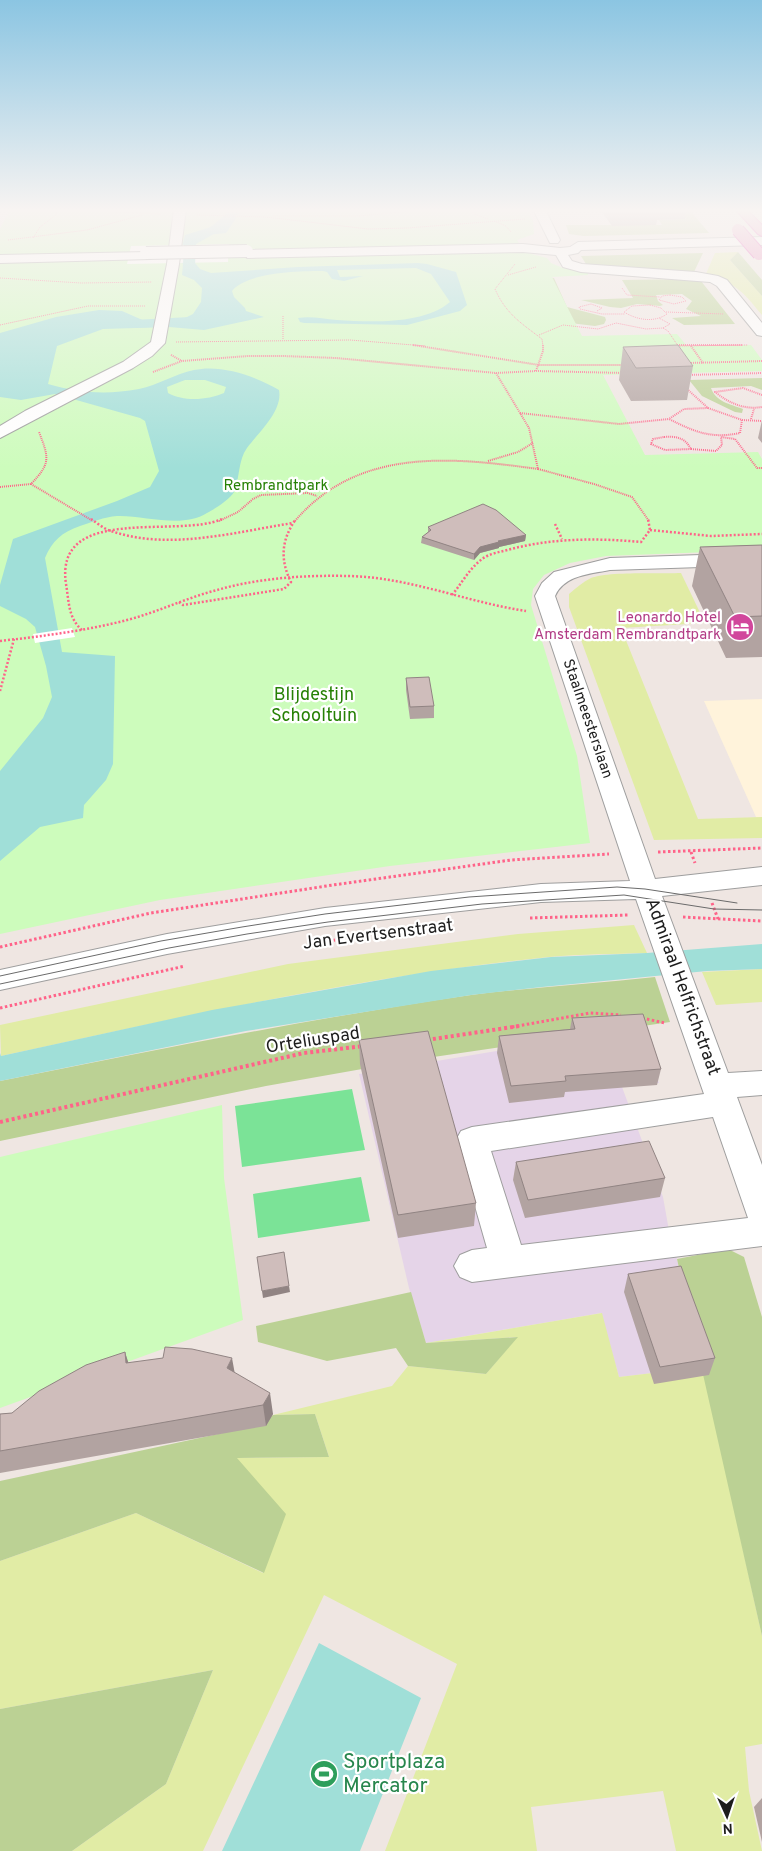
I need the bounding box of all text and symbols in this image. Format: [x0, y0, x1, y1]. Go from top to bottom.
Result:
park label: Rembrandtpark [223, 477, 329, 496]
place label: Leonardo Hotel Amsterdam Rembrandtpark [534, 609, 721, 645]
hotel icon: Leonardo Hotel Amsterdam Rembrandtpark [725, 612, 755, 642]
street label: Staalmeesterslaan [558, 657, 616, 781]
park label: Blijdestijn Schooltuin [271, 684, 357, 728]
street label: Admiraal Helfrichstraat [639, 895, 725, 1079]
street label: Jan Evertsenstraat [301, 914, 455, 956]
street label: Orteliuspad [264, 1022, 362, 1060]
place label: Sportplaza Mercator [343, 1749, 445, 1800]
sports icon: Sportplaza Mercator [309, 1759, 339, 1789]
north arrow [702, 1791, 752, 1841]
text: N [722, 1819, 733, 1836]

